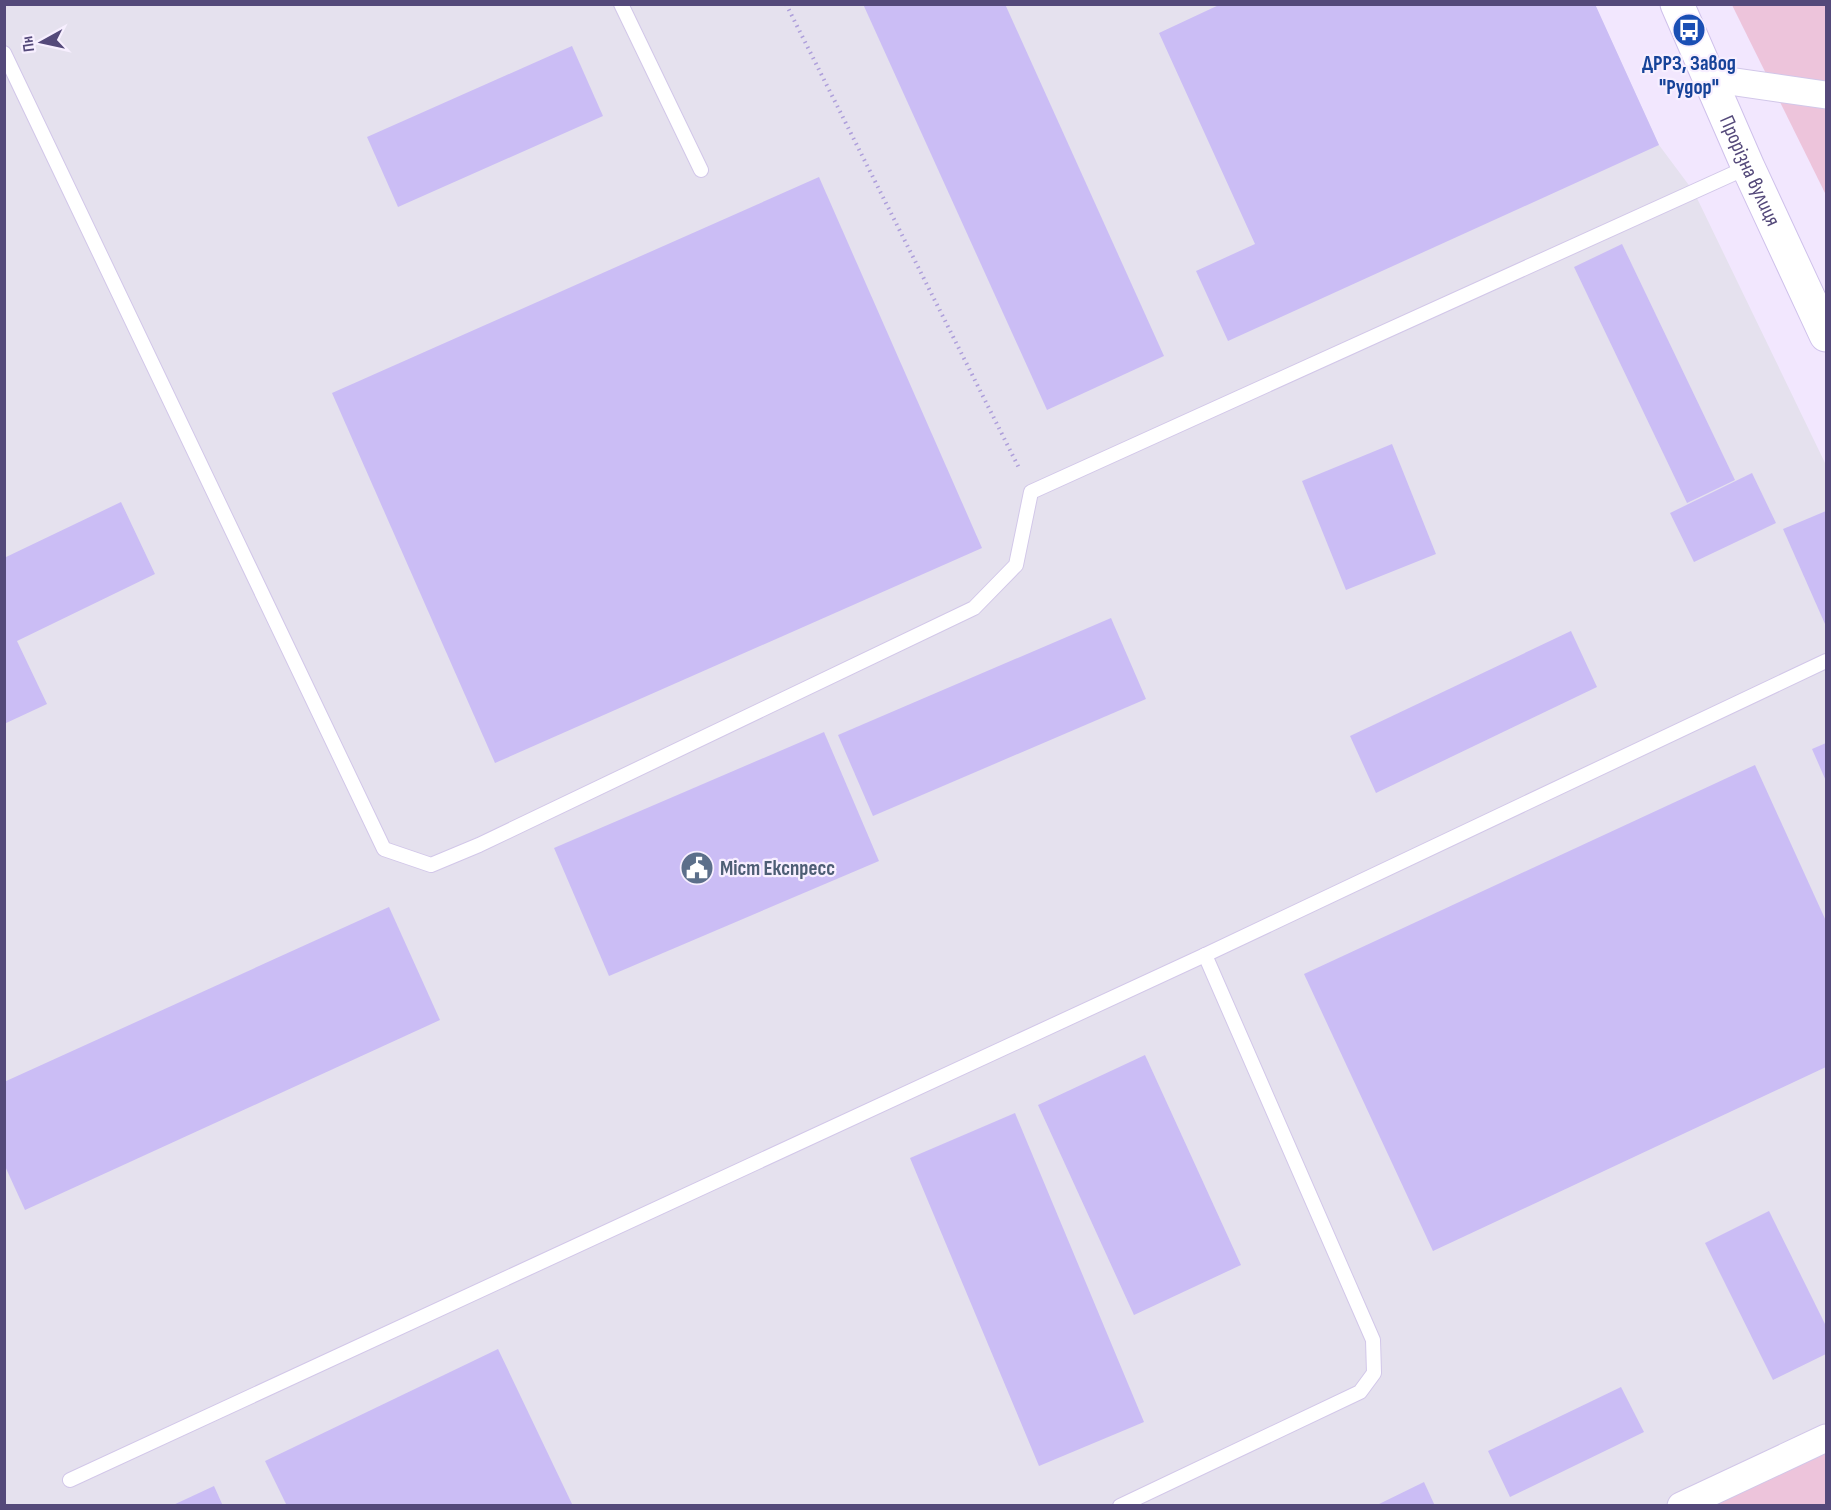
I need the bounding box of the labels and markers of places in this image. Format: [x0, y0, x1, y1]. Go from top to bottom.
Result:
bus stop icon: ДРРЗ, Завод "Рудор" [1671, 12, 1707, 48]
place label: ДРРЗ, Завод "Рудор" [1642, 51, 1736, 100]
public building icon: Міст Експресс [679, 850, 715, 886]
place label: Міст Експресс [720, 856, 835, 881]

